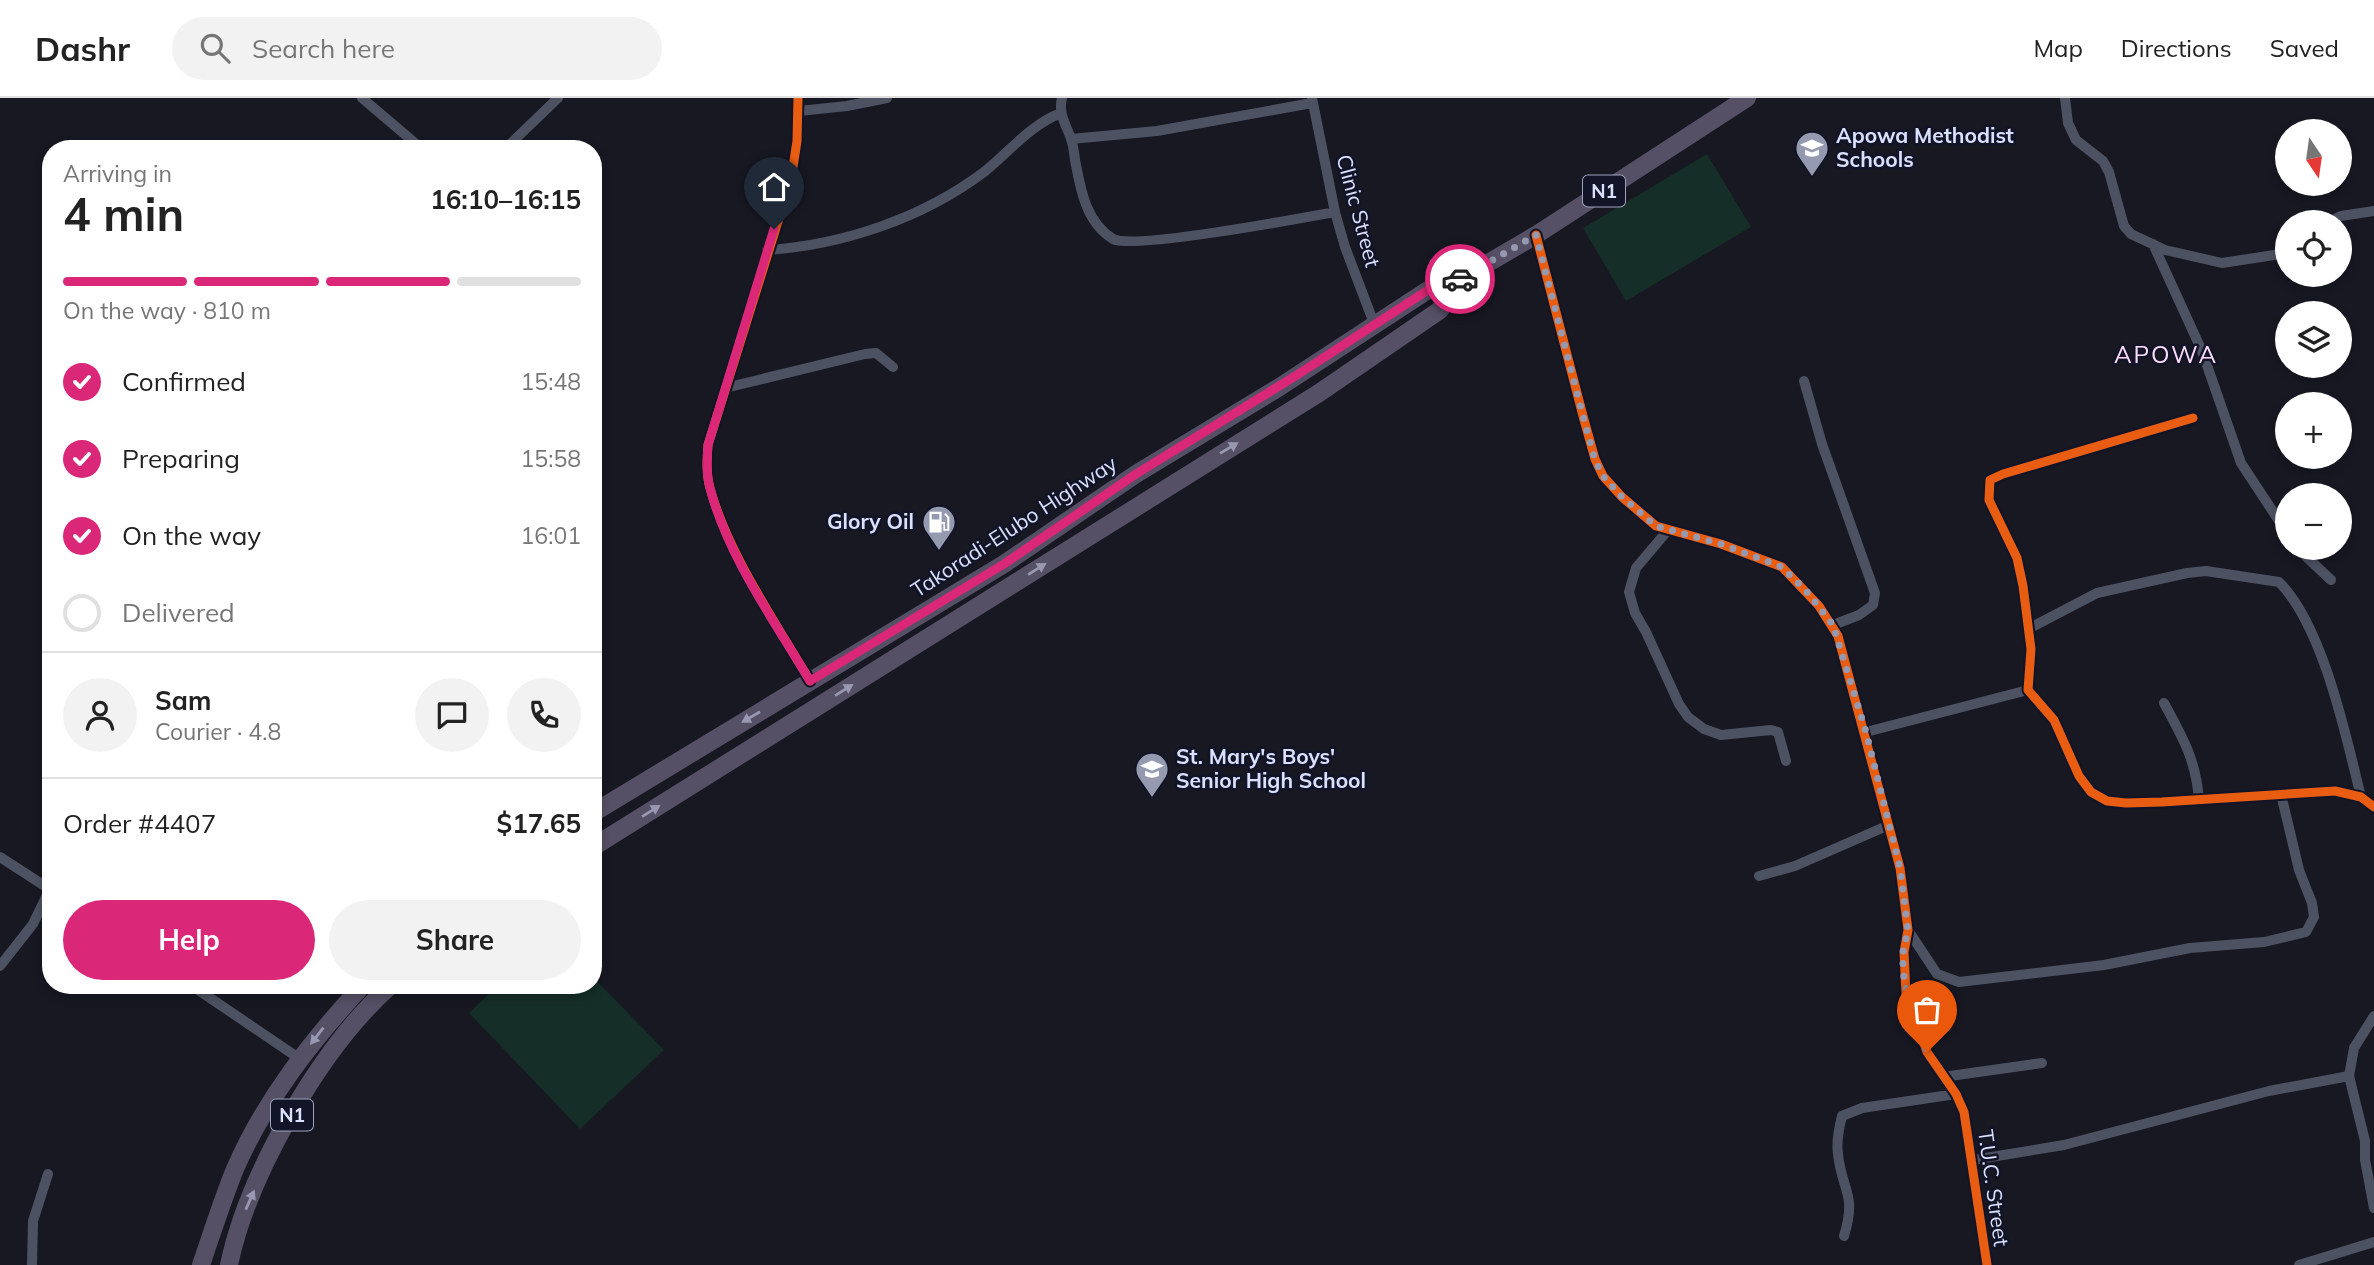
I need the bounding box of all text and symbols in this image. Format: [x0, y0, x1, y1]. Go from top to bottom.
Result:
search box [172, 17, 662, 80]
text: Dashr [35, 28, 130, 69]
icon: search [196, 29, 234, 67]
text: Search here [252, 32, 395, 65]
text: Map [2033, 33, 2083, 63]
text: Directions [2121, 33, 2232, 63]
text: Saved [2270, 33, 2339, 63]
north arrow [2275, 119, 2352, 196]
map controls [2275, 119, 2352, 560]
place label: Apowa Methodist Schools [1836, 122, 2014, 172]
school or university icon: Apowa Methodist Schools [1793, 129, 1831, 178]
street label: Clinic Street [1331, 152, 1386, 270]
pin [744, 157, 804, 229]
text: Arriving in [63, 159, 172, 188]
icon: home [755, 168, 793, 206]
road number: N1 [1583, 176, 1625, 206]
text: 16:10–16:15 [430, 183, 581, 216]
text: 4 min [63, 185, 184, 243]
button: locate [2275, 210, 2352, 287]
courier [1425, 244, 1495, 314]
icon: car [1441, 260, 1479, 298]
text: On the way · 810 m [63, 296, 271, 325]
button: layers [2275, 301, 2352, 378]
district label: APOWA [2114, 339, 2218, 369]
icon: check [63, 363, 101, 401]
text: Confirmed [122, 365, 246, 398]
text: 15:48 [521, 367, 581, 396]
button: + [2275, 392, 2352, 469]
icon: check [63, 440, 101, 478]
one-way arrow [1219, 441, 1238, 454]
text: Preparing [122, 442, 240, 475]
text: 15:58 [521, 444, 581, 473]
street label: Takoradi-Elubo Highway [906, 450, 1121, 602]
button: − [2275, 483, 2352, 560]
fuel station icon: Glory Oil [920, 503, 958, 552]
place label: Glory Oil [827, 508, 914, 534]
icon: check [63, 517, 101, 555]
text: On the way [122, 519, 261, 552]
text: 16:01 [521, 521, 581, 550]
one-way arrow [1027, 563, 1046, 576]
text: Delivered [122, 596, 235, 629]
button: person [63, 678, 137, 752]
button: chat [415, 678, 489, 752]
button: phone [507, 678, 581, 752]
text: Sam [155, 684, 211, 717]
one-way arrow [834, 684, 853, 697]
one-way arrow [742, 711, 761, 723]
text: Courier · 4.8 [155, 717, 281, 746]
place label: St. Mary's Boys' Senior High School [1176, 743, 1366, 793]
school or university icon: St. Mary's Boys' Senior High School [1133, 750, 1171, 799]
one-way arrow [641, 805, 661, 818]
text: Order #4407 [63, 807, 216, 840]
text: $17.65 [497, 807, 581, 840]
button: Help [63, 900, 315, 980]
button: Share [329, 900, 581, 980]
pin [1897, 980, 1957, 1052]
icon: bag [1908, 991, 1946, 1029]
one-way arrow [311, 1027, 325, 1045]
road number: N1 [271, 1099, 313, 1130]
street label: T.U.C. Street [1973, 1128, 2015, 1248]
one-way arrow [244, 1190, 256, 1210]

